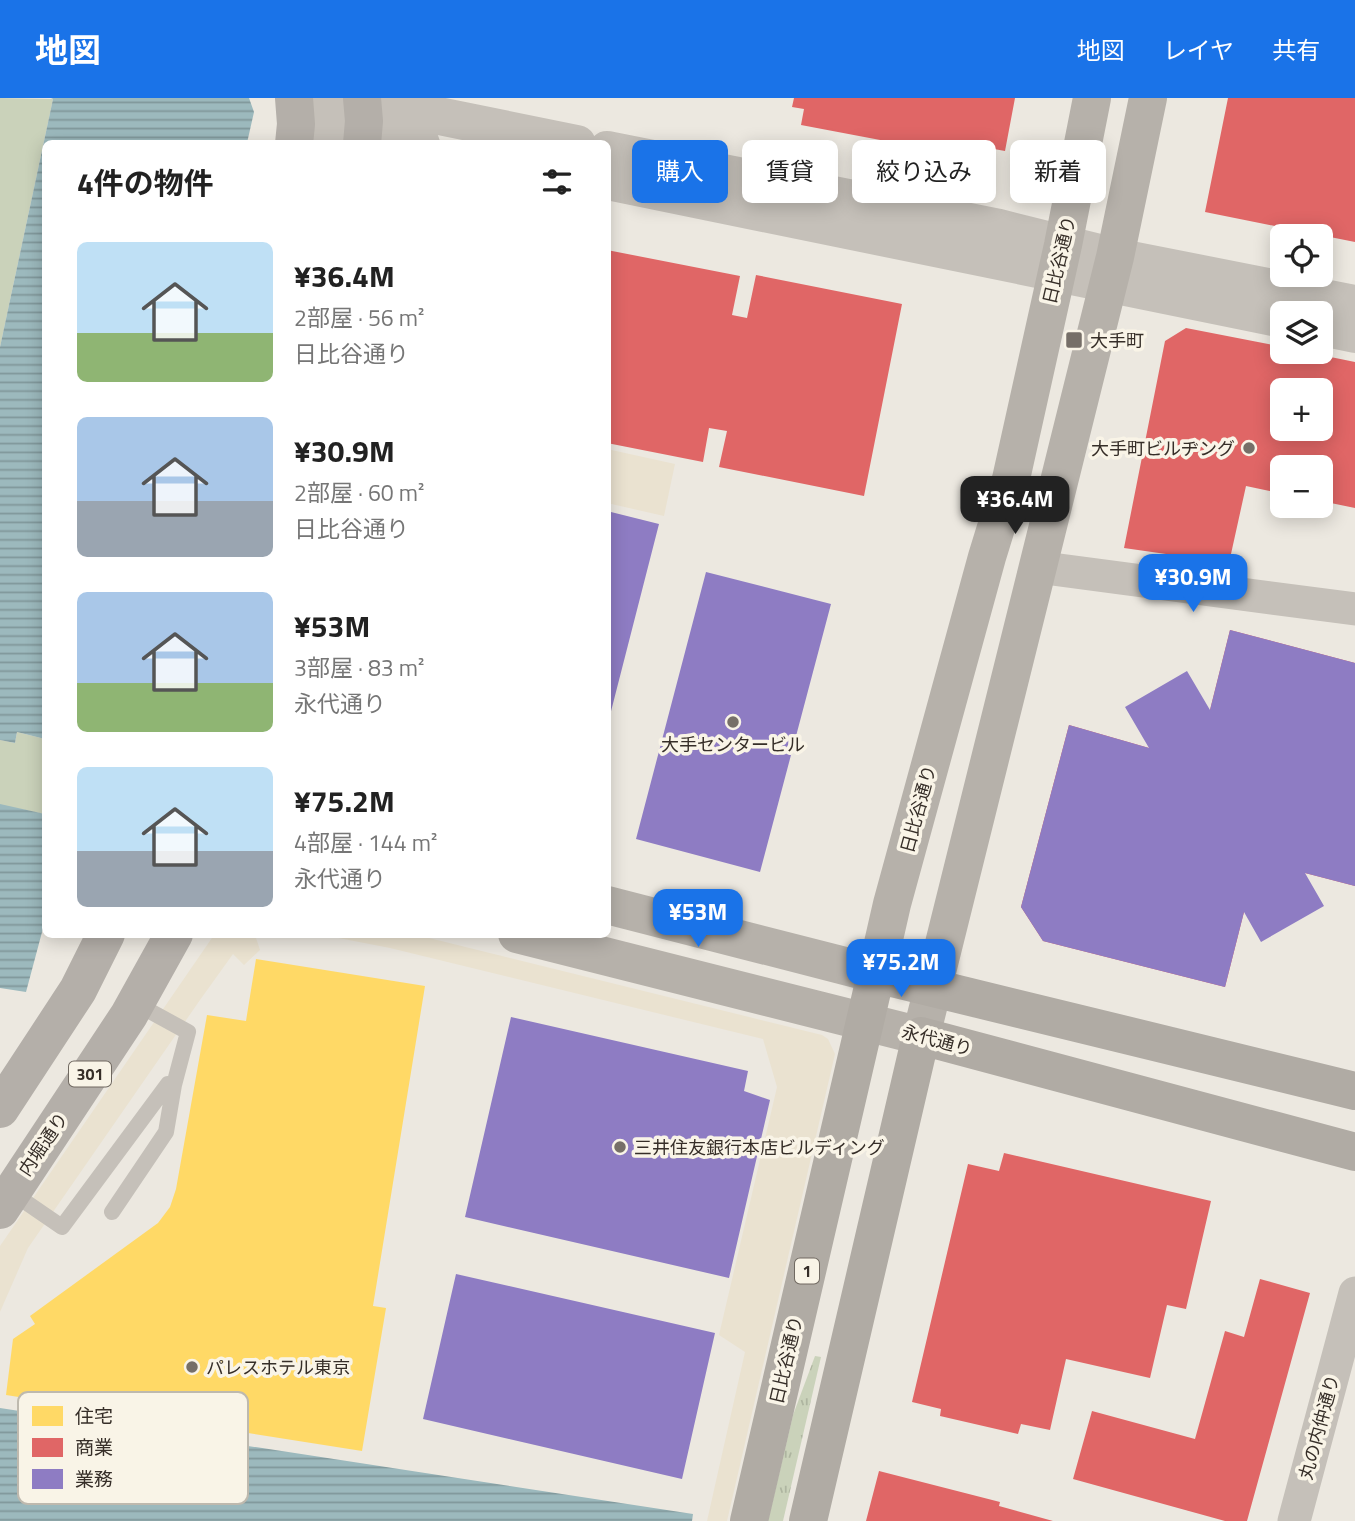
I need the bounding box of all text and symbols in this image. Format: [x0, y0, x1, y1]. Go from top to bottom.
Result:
text: 地図 [35, 25, 101, 75]
text: 地図 [1077, 32, 1125, 68]
text: レイヤ [1163, 32, 1234, 68]
text: 共有 [1272, 32, 1320, 68]
chip: 購入 [632, 140, 728, 203]
chip: 賃貸 [742, 140, 838, 203]
chip: 絞り込み [852, 140, 996, 203]
chip: 新着 [1010, 140, 1106, 203]
text: 4件の物件 [77, 160, 214, 206]
icon: filters [538, 163, 576, 201]
street label: 日比谷通り [1036, 213, 1082, 307]
map controls [1270, 224, 1333, 518]
button: locate [1270, 224, 1333, 287]
text: ¥36.4M [294, 253, 395, 299]
icon: home [133, 270, 217, 354]
text: 2部屋 · 56 m² [294, 300, 424, 335]
button: layers [1270, 301, 1333, 364]
place label: 大手町 [1090, 327, 1144, 354]
marker: 大手町 [1064, 330, 1084, 350]
text: 日比谷通り [294, 336, 409, 371]
button: + [1270, 378, 1333, 441]
text: ¥30.9M [294, 428, 395, 474]
place label: 大手町ビルヂング [1091, 435, 1235, 462]
marker: 大手町ビルヂング [1241, 440, 1257, 456]
icon: home [133, 445, 217, 529]
button: − [1270, 455, 1333, 518]
text: 2部屋 · 60 m² [294, 475, 424, 510]
pin: ¥36.4M [958, 476, 1072, 536]
text: ¥36.4M [976, 481, 1054, 516]
text: 日比谷通り [294, 511, 409, 546]
pin: ¥30.9M [1136, 554, 1250, 614]
text: ¥30.9M [1154, 559, 1232, 594]
text: ¥53M [294, 603, 370, 649]
icon: home [133, 620, 217, 704]
text: 3部屋 · 83 m² [294, 650, 424, 685]
text: 永代通り [294, 686, 386, 721]
marker: 大手センタービル [725, 714, 741, 730]
place label: 大手センタービル [661, 731, 805, 758]
street label: 日比谷通り [893, 762, 943, 856]
text: ¥75.2M [294, 778, 395, 824]
icon: home [133, 795, 217, 879]
text: 4部屋 · 144 m² [294, 825, 437, 860]
text: 永代通り [294, 861, 386, 896]
pin: ¥53M [657, 890, 739, 949]
text: ¥53M [669, 894, 727, 929]
pin: ¥75.2M [844, 940, 958, 999]
text: ¥75.2M [862, 944, 940, 979]
street label: 永代通り [899, 1018, 975, 1062]
road number: 301 [69, 1062, 111, 1086]
street label: 内堀通り [12, 1107, 74, 1181]
place label: 三井住友銀行本店ビルディング [634, 1134, 885, 1161]
marker: 三井住友銀行本店ビルディング [612, 1139, 628, 1155]
road number: 1 [795, 1259, 819, 1284]
street label: 日比谷通り [763, 1313, 809, 1407]
place label: パレスホテル東京 [206, 1354, 350, 1381]
marker: パレスホテル東京 [184, 1359, 200, 1375]
street label: 丸の内仲通り [1292, 1371, 1346, 1483]
legend [18, 1392, 248, 1504]
text: 住宅 [75, 1401, 113, 1430]
text: 商業 [75, 1432, 113, 1461]
text: 業務 [75, 1464, 113, 1493]

